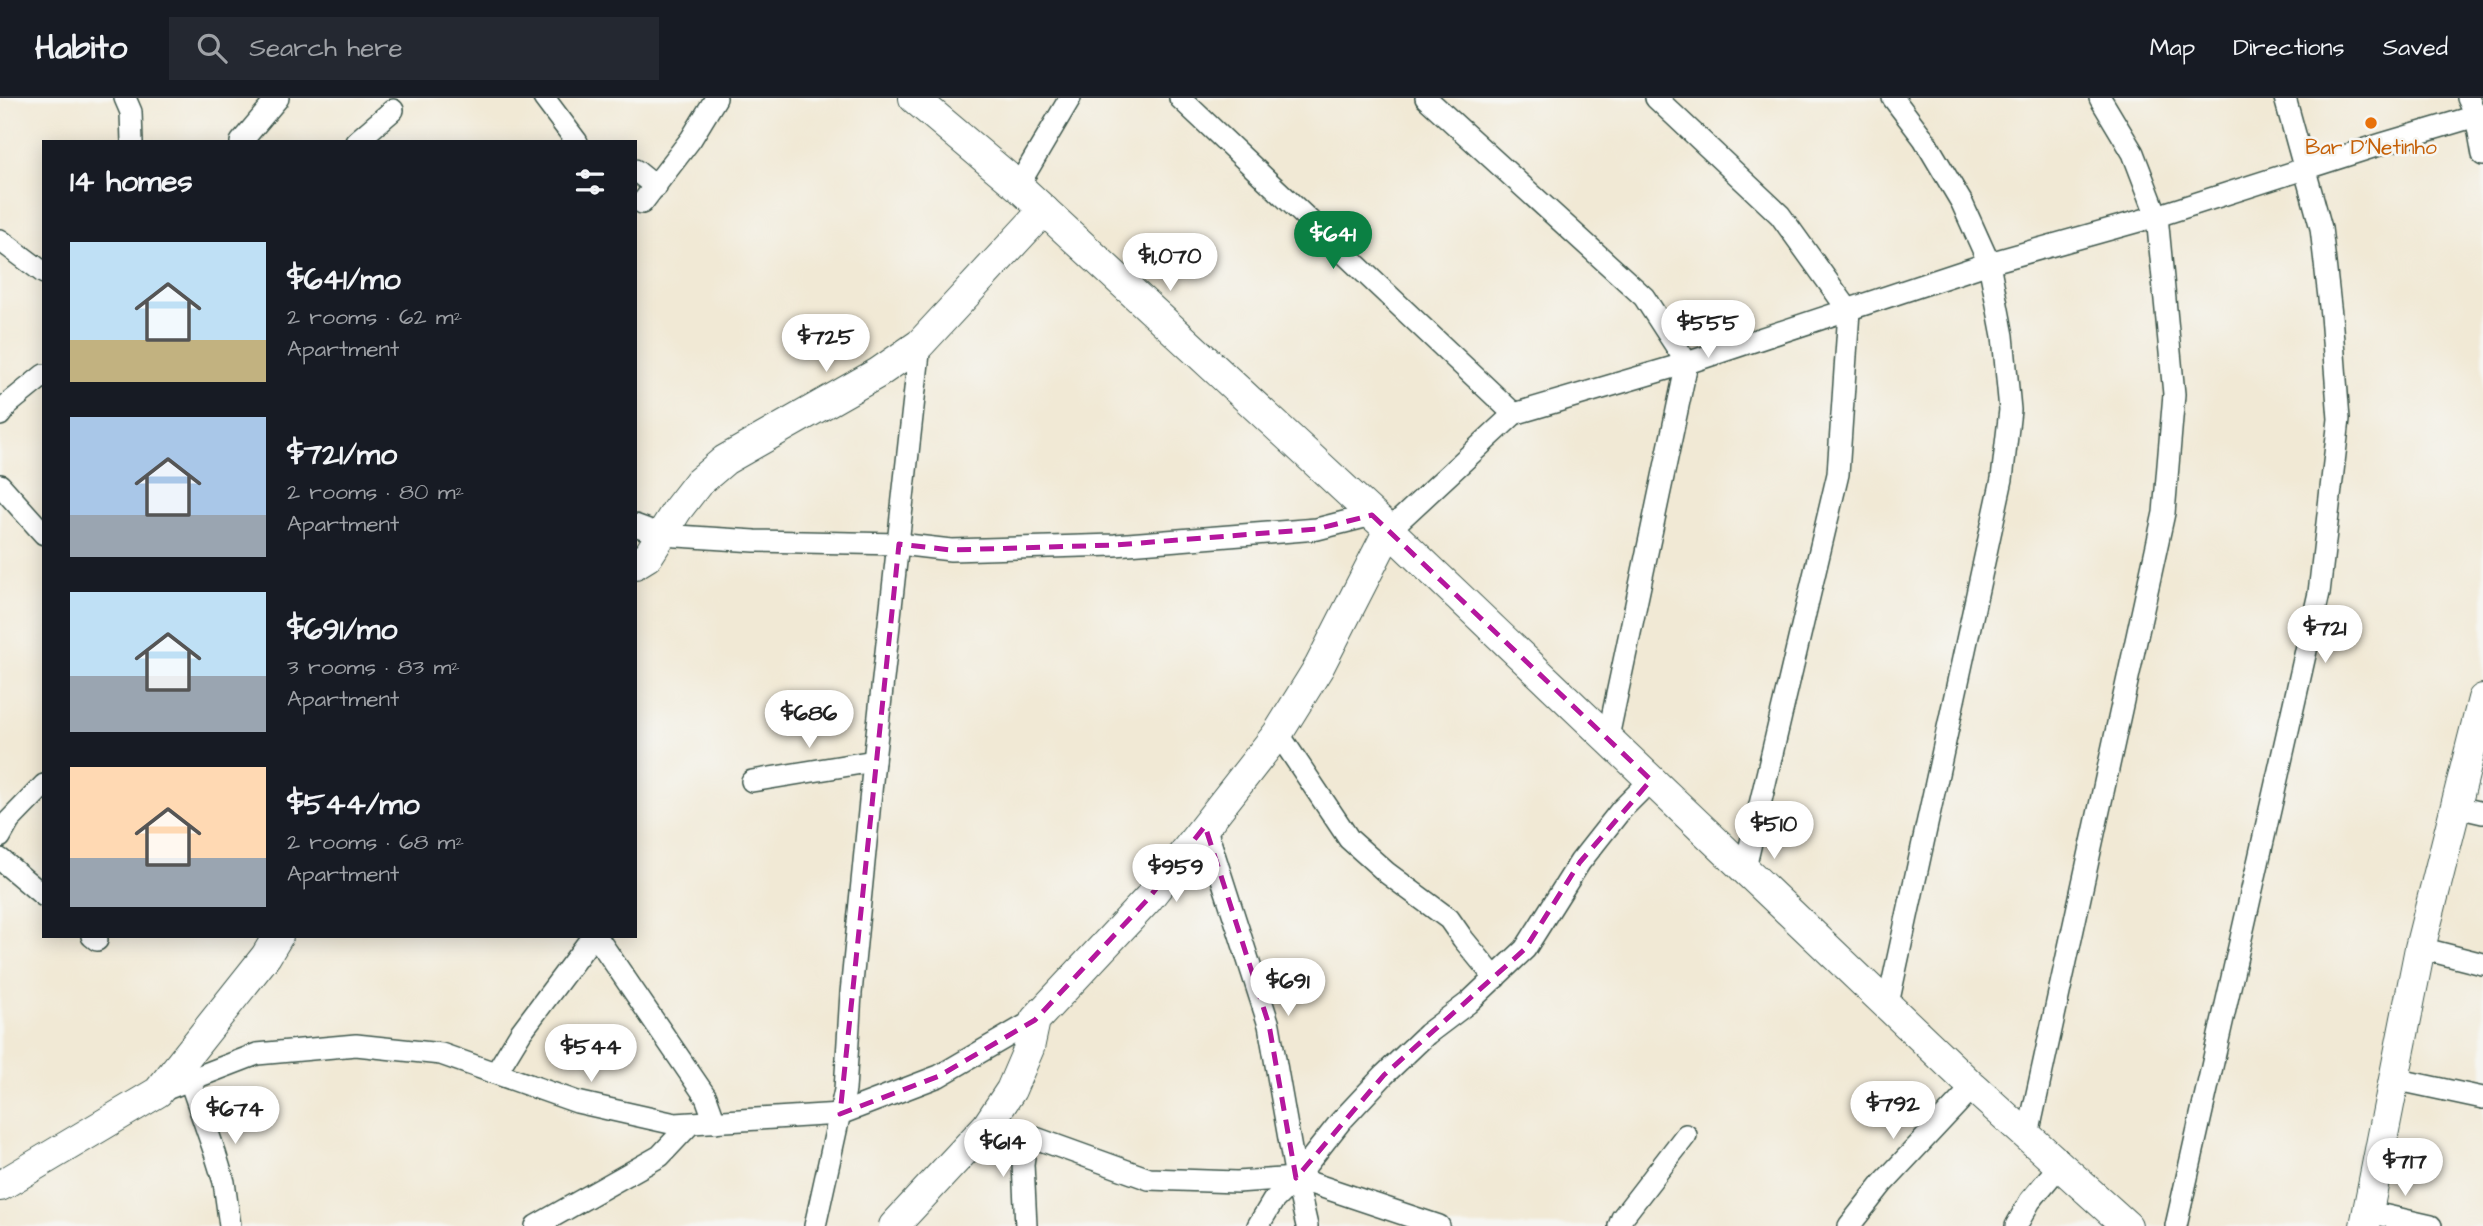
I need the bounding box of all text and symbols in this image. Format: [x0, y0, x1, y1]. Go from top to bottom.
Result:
search box [169, 17, 659, 80]
text: Habito [35, 25, 127, 71]
icon: search [193, 29, 231, 67]
text: Search here [249, 30, 403, 66]
text: Map [2150, 31, 2195, 65]
text: Directions [2233, 31, 2345, 65]
text: Saved [2383, 31, 2448, 65]
marker: Bar D’Netinho [2363, 115, 2379, 131]
place label: Bar D’Netinho [2305, 133, 2437, 162]
text: 14 homes [70, 161, 193, 203]
icon: filters [571, 163, 609, 201]
pin: $641 [1292, 212, 1374, 271]
text: $641 [1310, 218, 1356, 250]
pin: $1,070 [1113, 234, 1227, 293]
text: $1,070 [1138, 240, 1202, 272]
text: $641/mo [287, 259, 401, 301]
icon: home [126, 270, 210, 354]
pin: $555 [1667, 300, 1749, 360]
text: 2 rooms · 62 m² [287, 301, 462, 333]
text: $555 [1677, 307, 1739, 339]
pin: $725 [785, 314, 867, 374]
text: $725 [798, 321, 854, 353]
text: Apartment [287, 333, 399, 365]
text: $721/mo [287, 434, 397, 476]
icon: home [126, 445, 210, 529]
text: 2 rooms · 80 m² [287, 476, 464, 508]
text: Apartment [287, 508, 399, 540]
pin: $721 [2284, 606, 2366, 665]
text: $691/mo [287, 609, 397, 651]
text: $721 [2303, 612, 2347, 644]
icon: home [126, 620, 210, 704]
text: 3 rooms · 83 m² [287, 651, 460, 683]
text: Apartment [287, 683, 399, 715]
pin: $686 [768, 690, 850, 750]
text: $686 [781, 697, 837, 729]
text: $544/mo [287, 784, 420, 826]
icon: home [126, 795, 210, 879]
pin: $510 [1733, 802, 1815, 861]
text: $510 [1751, 808, 1797, 840]
text: 2 rooms · 68 m² [287, 826, 464, 858]
pin: $959 [1135, 844, 1217, 904]
text: $959 [1148, 851, 1204, 883]
text: Apartment [287, 858, 399, 890]
pin: $691 [1247, 958, 1329, 1018]
text: $691 [1266, 965, 1310, 997]
pin: $544 [550, 1024, 632, 1084]
text: $544 [561, 1031, 621, 1063]
pin: $792 [1852, 1082, 1934, 1141]
pin: $674 [194, 1086, 276, 1146]
text: $792 [1866, 1088, 1920, 1120]
text: $674 [206, 1093, 264, 1125]
pin: $614 [962, 1119, 1044, 1179]
text: $614 [980, 1126, 1026, 1158]
pin: $717 [2364, 1138, 2446, 1198]
text: $717 [2383, 1145, 2427, 1177]

